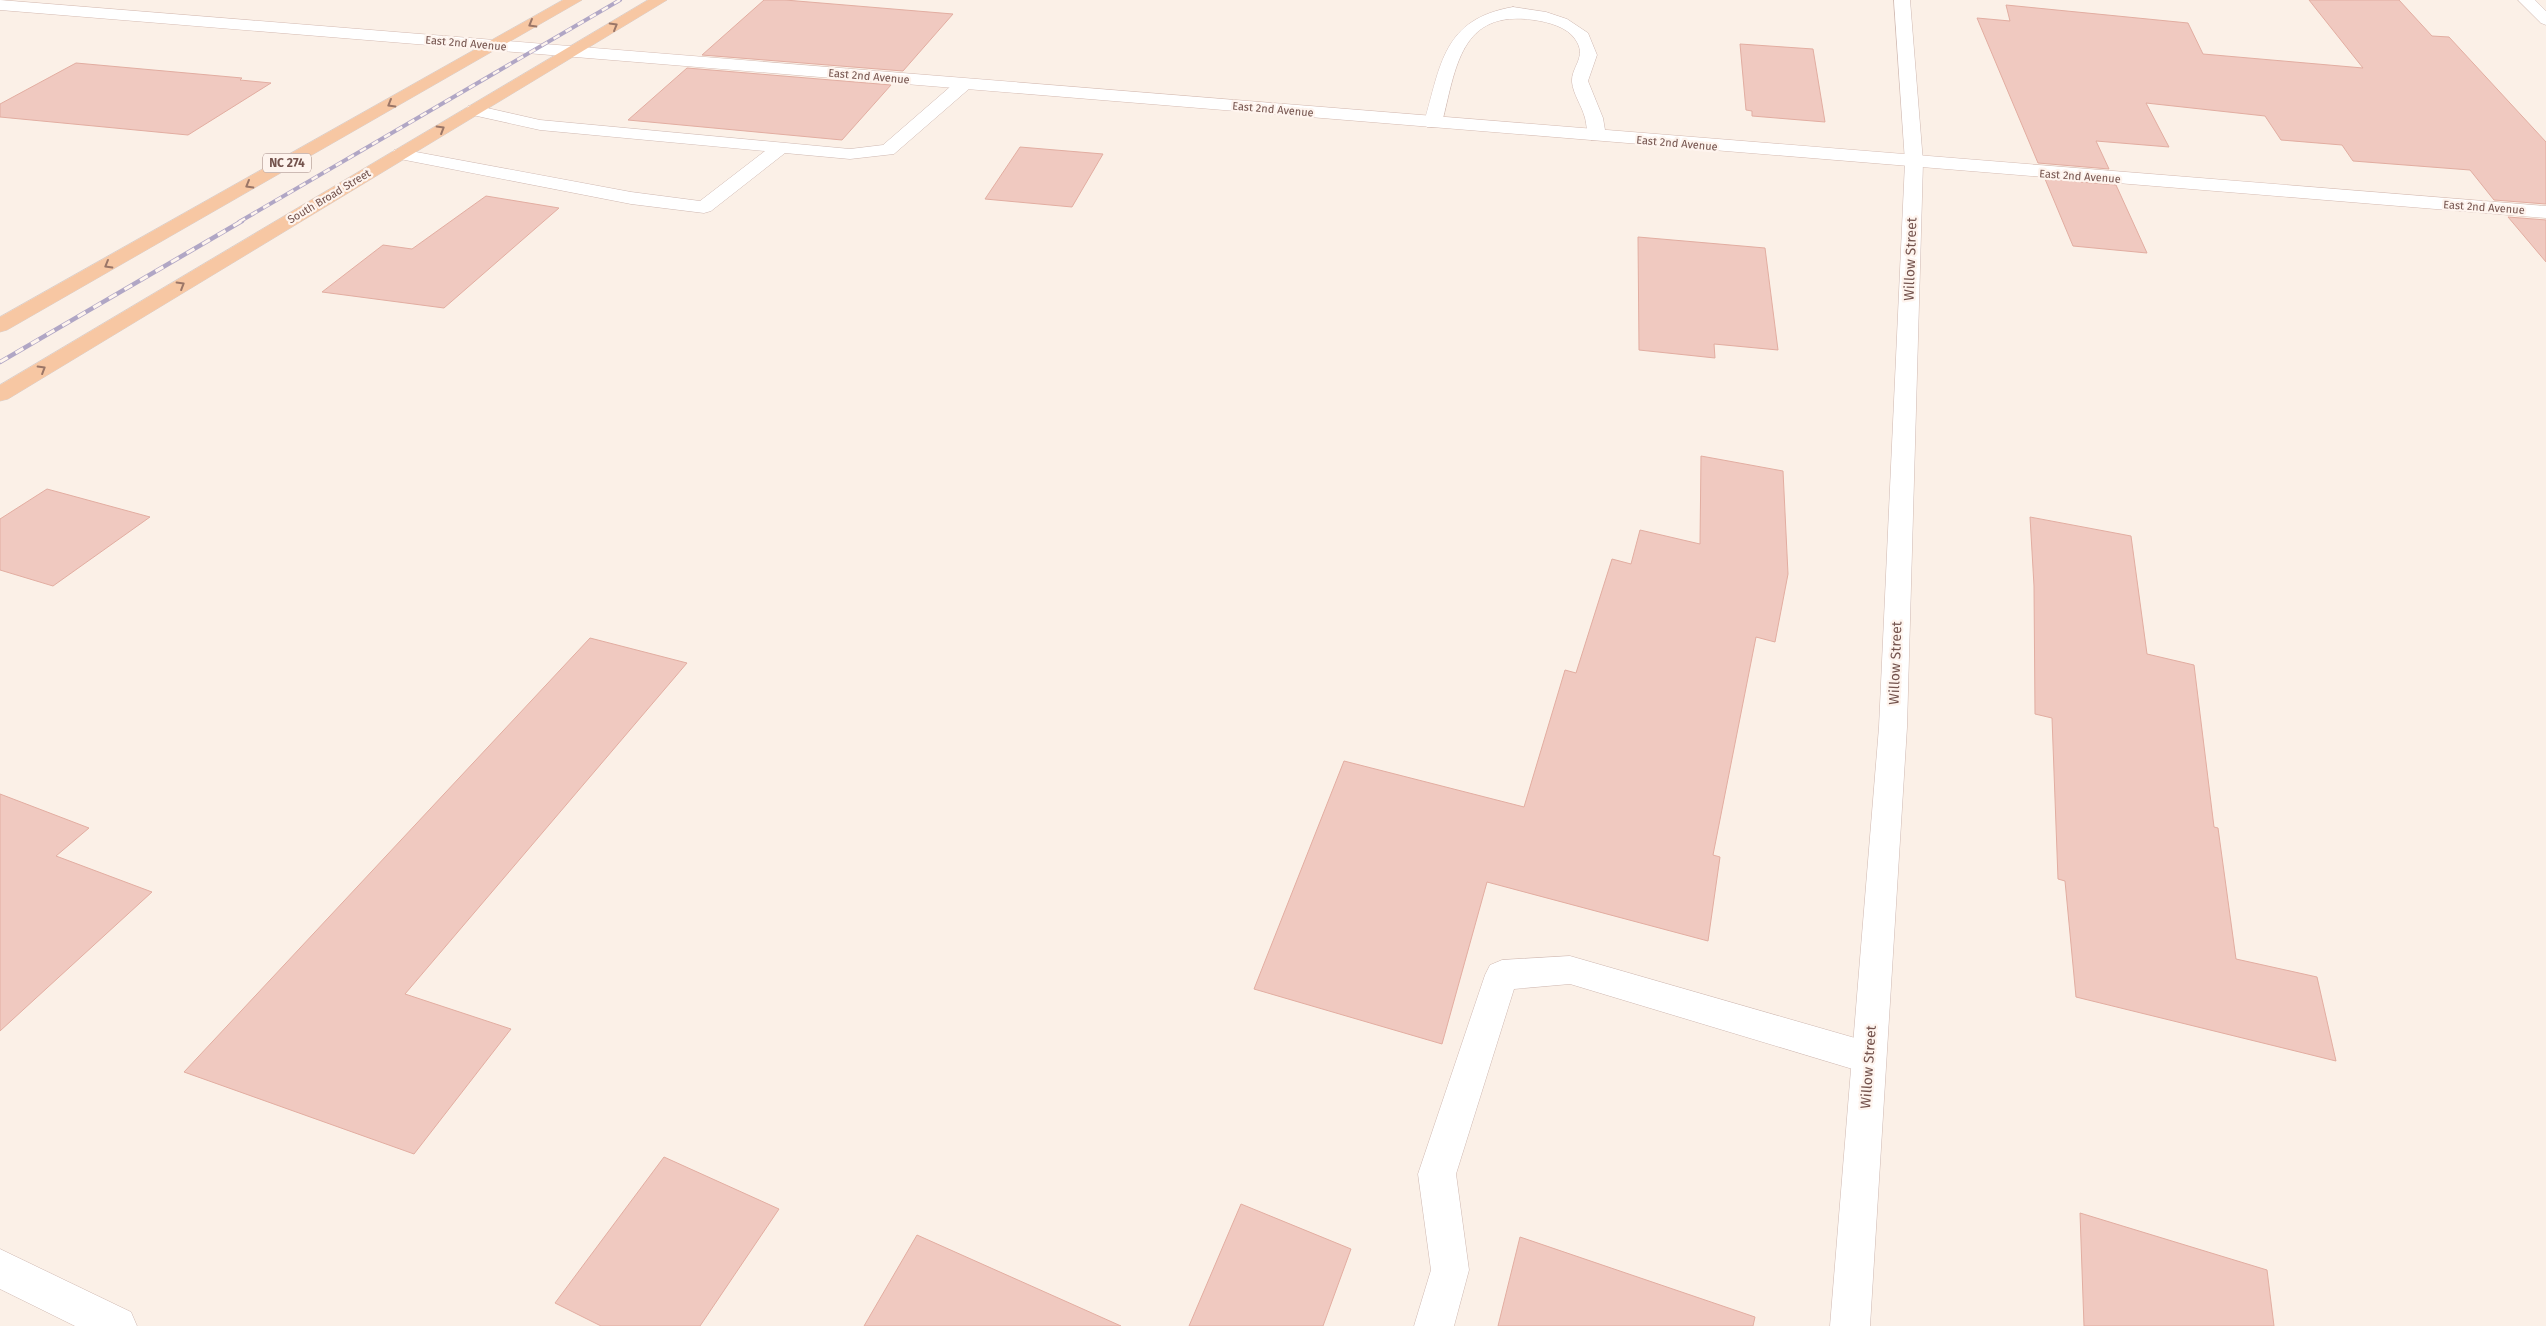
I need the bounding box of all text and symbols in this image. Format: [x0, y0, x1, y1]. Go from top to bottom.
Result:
one-way arrow [529, 18, 538, 28]
one-way arrow [608, 23, 617, 33]
street label: East 2nd Avenue [425, 33, 507, 54]
street label: East 2nd Avenue [828, 66, 910, 87]
one-way arrow [387, 98, 396, 108]
street label: East 2nd Avenue [1232, 99, 1314, 120]
one-way arrow [436, 126, 445, 136]
street label: East 2nd Avenue [1636, 133, 1718, 154]
road number: NC 274 [263, 154, 311, 172]
street label: South Broad Street [285, 167, 373, 226]
street label: East 2nd Avenue [2039, 167, 2121, 186]
one-way arrow [246, 178, 255, 188]
street label: East 2nd Avenue [2443, 198, 2525, 217]
street label: Willow Street [1901, 216, 1920, 301]
one-way arrow [104, 258, 113, 268]
one-way arrow [176, 282, 185, 292]
one-way arrow [36, 365, 45, 375]
street label: Willow Street [1886, 620, 1905, 705]
street label: Willow Street [1857, 1024, 1880, 1109]

